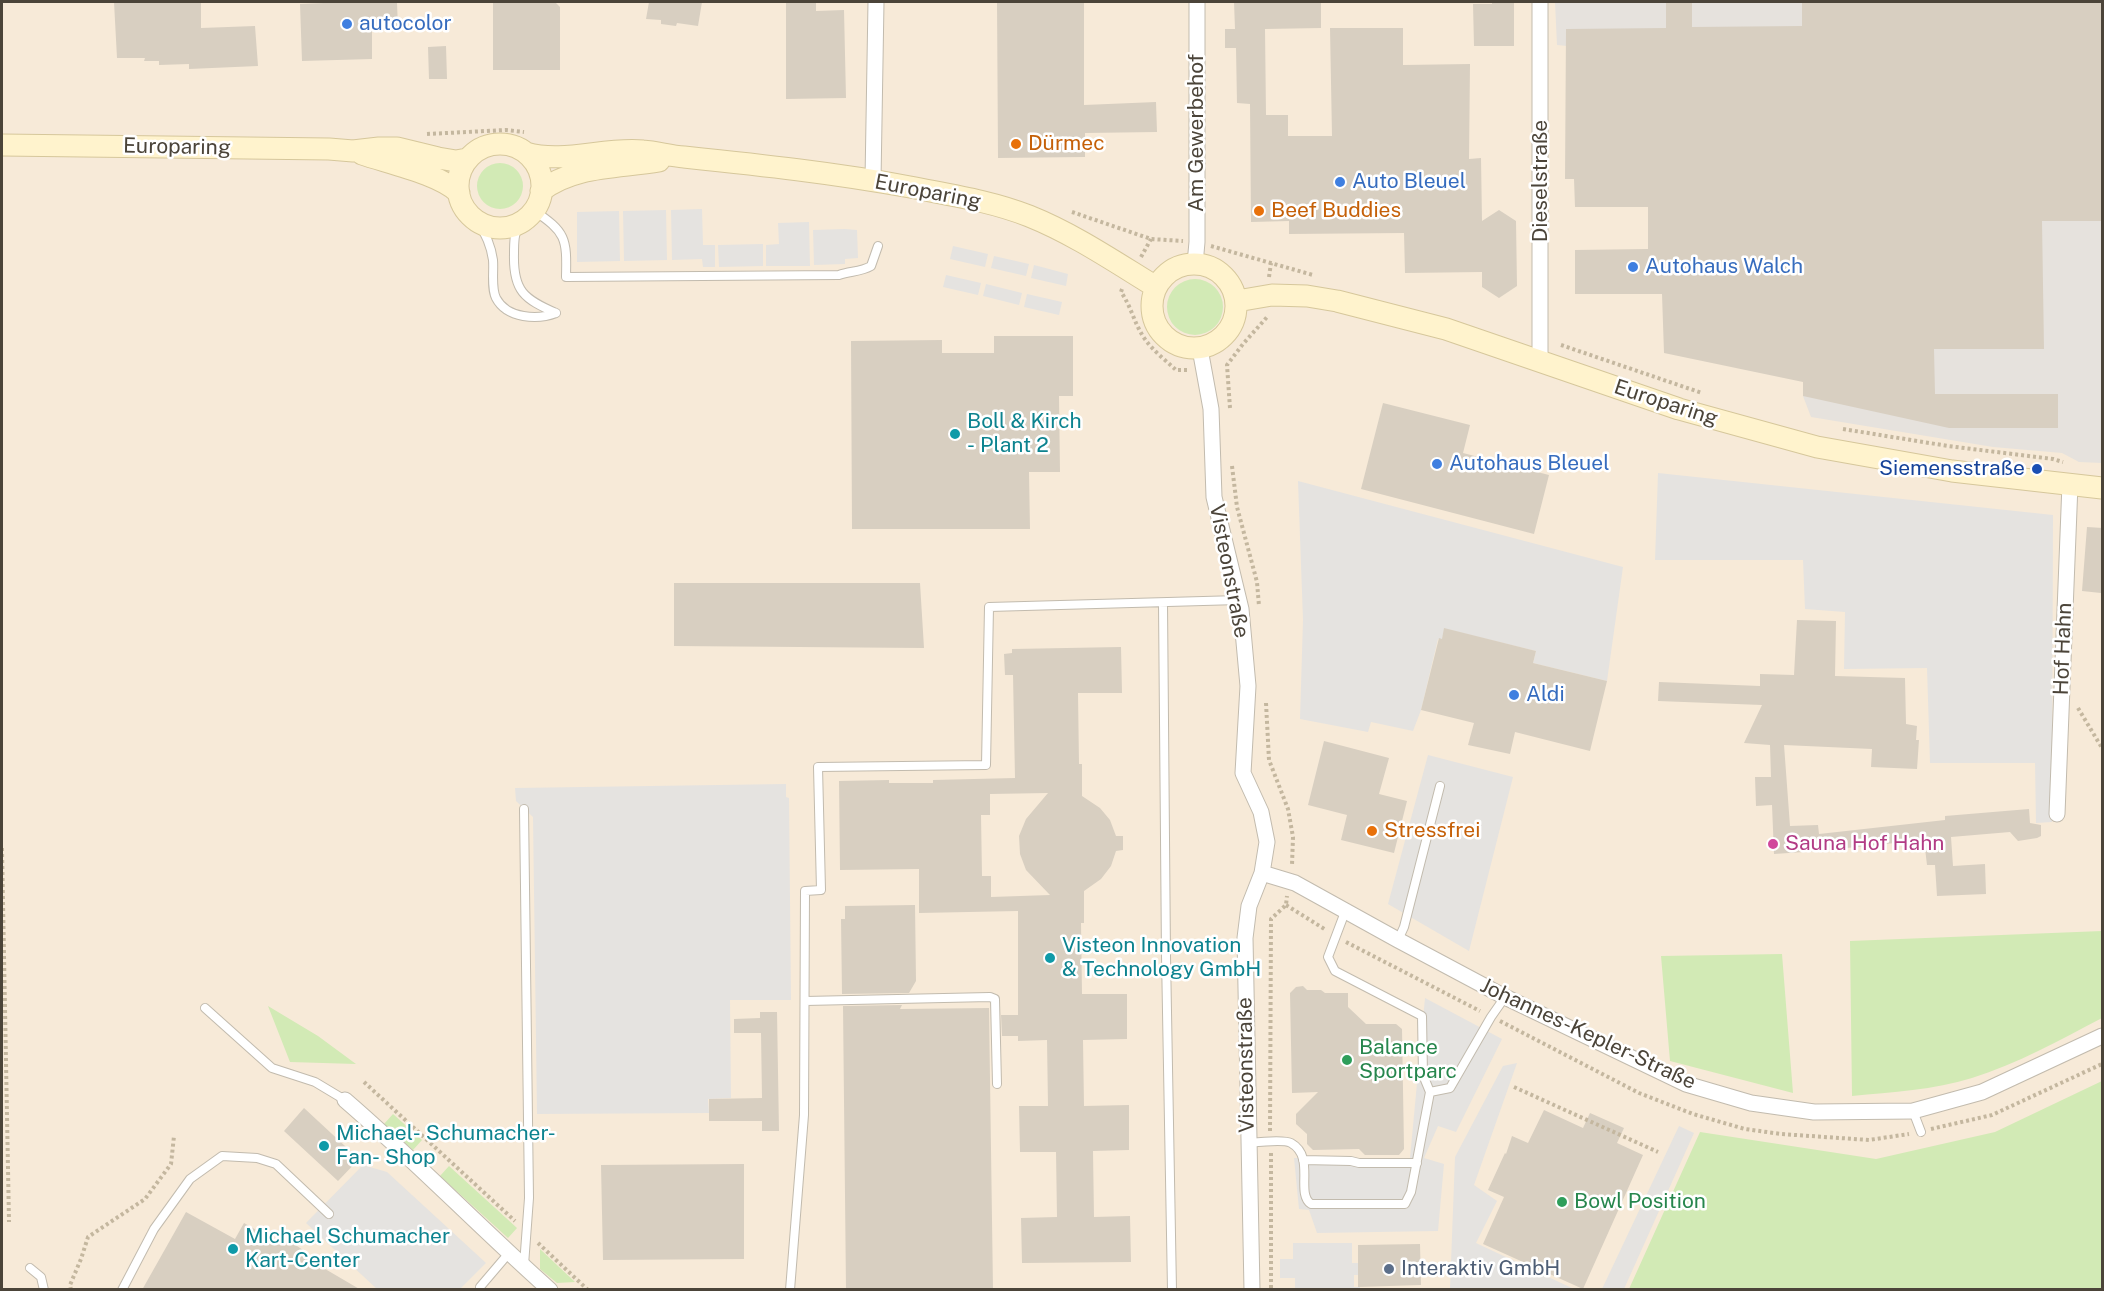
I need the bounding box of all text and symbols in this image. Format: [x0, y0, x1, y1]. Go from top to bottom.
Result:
place label: autocolor [359, 11, 452, 37]
marker: autocolor [340, 17, 354, 31]
street label: Am Gewerbehof [1184, 54, 1210, 212]
street label: Dieselstraße [1528, 120, 1554, 242]
place label: Dürmec [1028, 131, 1105, 157]
street label: Europaring [123, 133, 231, 161]
marker: Dürmec [1009, 137, 1023, 151]
street label: Europaring [873, 169, 983, 215]
place label: Auto Bleuel [1352, 169, 1466, 195]
marker: Auto Bleuel [1333, 175, 1347, 189]
place label: Beef Buddies [1271, 198, 1401, 224]
marker: Beef Buddies [1252, 204, 1266, 218]
place label: Autohaus Walch [1645, 254, 1803, 280]
marker: Autohaus Walch [1626, 260, 1640, 274]
street label: Europaring [1611, 374, 1721, 432]
place label: Boll & Kirch - Plant 2 [967, 409, 1082, 459]
marker: Boll & Kirch - Plant 2 [948, 427, 962, 441]
place label: Autohaus Bleuel [1449, 451, 1610, 477]
place label: Siemensstraße [1879, 456, 2025, 482]
marker: Autohaus Bleuel [1430, 457, 1444, 471]
marker: Siemensstraße [2030, 462, 2044, 476]
street label: Visteonstraße [1204, 502, 1254, 640]
street label: Hof Hahn [2049, 602, 2077, 696]
place label: Aldi [1526, 682, 1565, 708]
marker: Aldi [1507, 688, 1521, 702]
place label: Stressfrei [1384, 818, 1480, 844]
marker: Stressfrei [1365, 824, 1379, 838]
place label: Sauna Hof Hahn [1785, 831, 1944, 857]
marker: Sauna Hof Hahn [1766, 837, 1780, 851]
place label: Visteon Innovation & Technology GmbH [1062, 933, 1261, 983]
marker: Visteon Innovation & Technology GmbH [1043, 951, 1057, 965]
street label: Johannes-Kepler-Straße [1476, 973, 1700, 1095]
street label: Visteonstraße [1232, 997, 1260, 1133]
place label: Balance Sportparc [1359, 1035, 1457, 1085]
marker: Balance Sportparc [1340, 1053, 1354, 1067]
place label: Michael- Schumacher- Fan- Shop [336, 1121, 556, 1171]
marker: Michael- Schumacher- Fan- Shop [317, 1139, 331, 1153]
place label: Bowl Position [1574, 1189, 1706, 1215]
marker: Bowl Position [1555, 1195, 1569, 1209]
place label: Michael Schumacher Kart-Center [245, 1224, 450, 1274]
marker: Michael Schumacher Kart-Center [226, 1242, 240, 1256]
place label: Interaktiv GmbH [1401, 1256, 1560, 1282]
marker: Interaktiv GmbH [1382, 1262, 1396, 1276]

